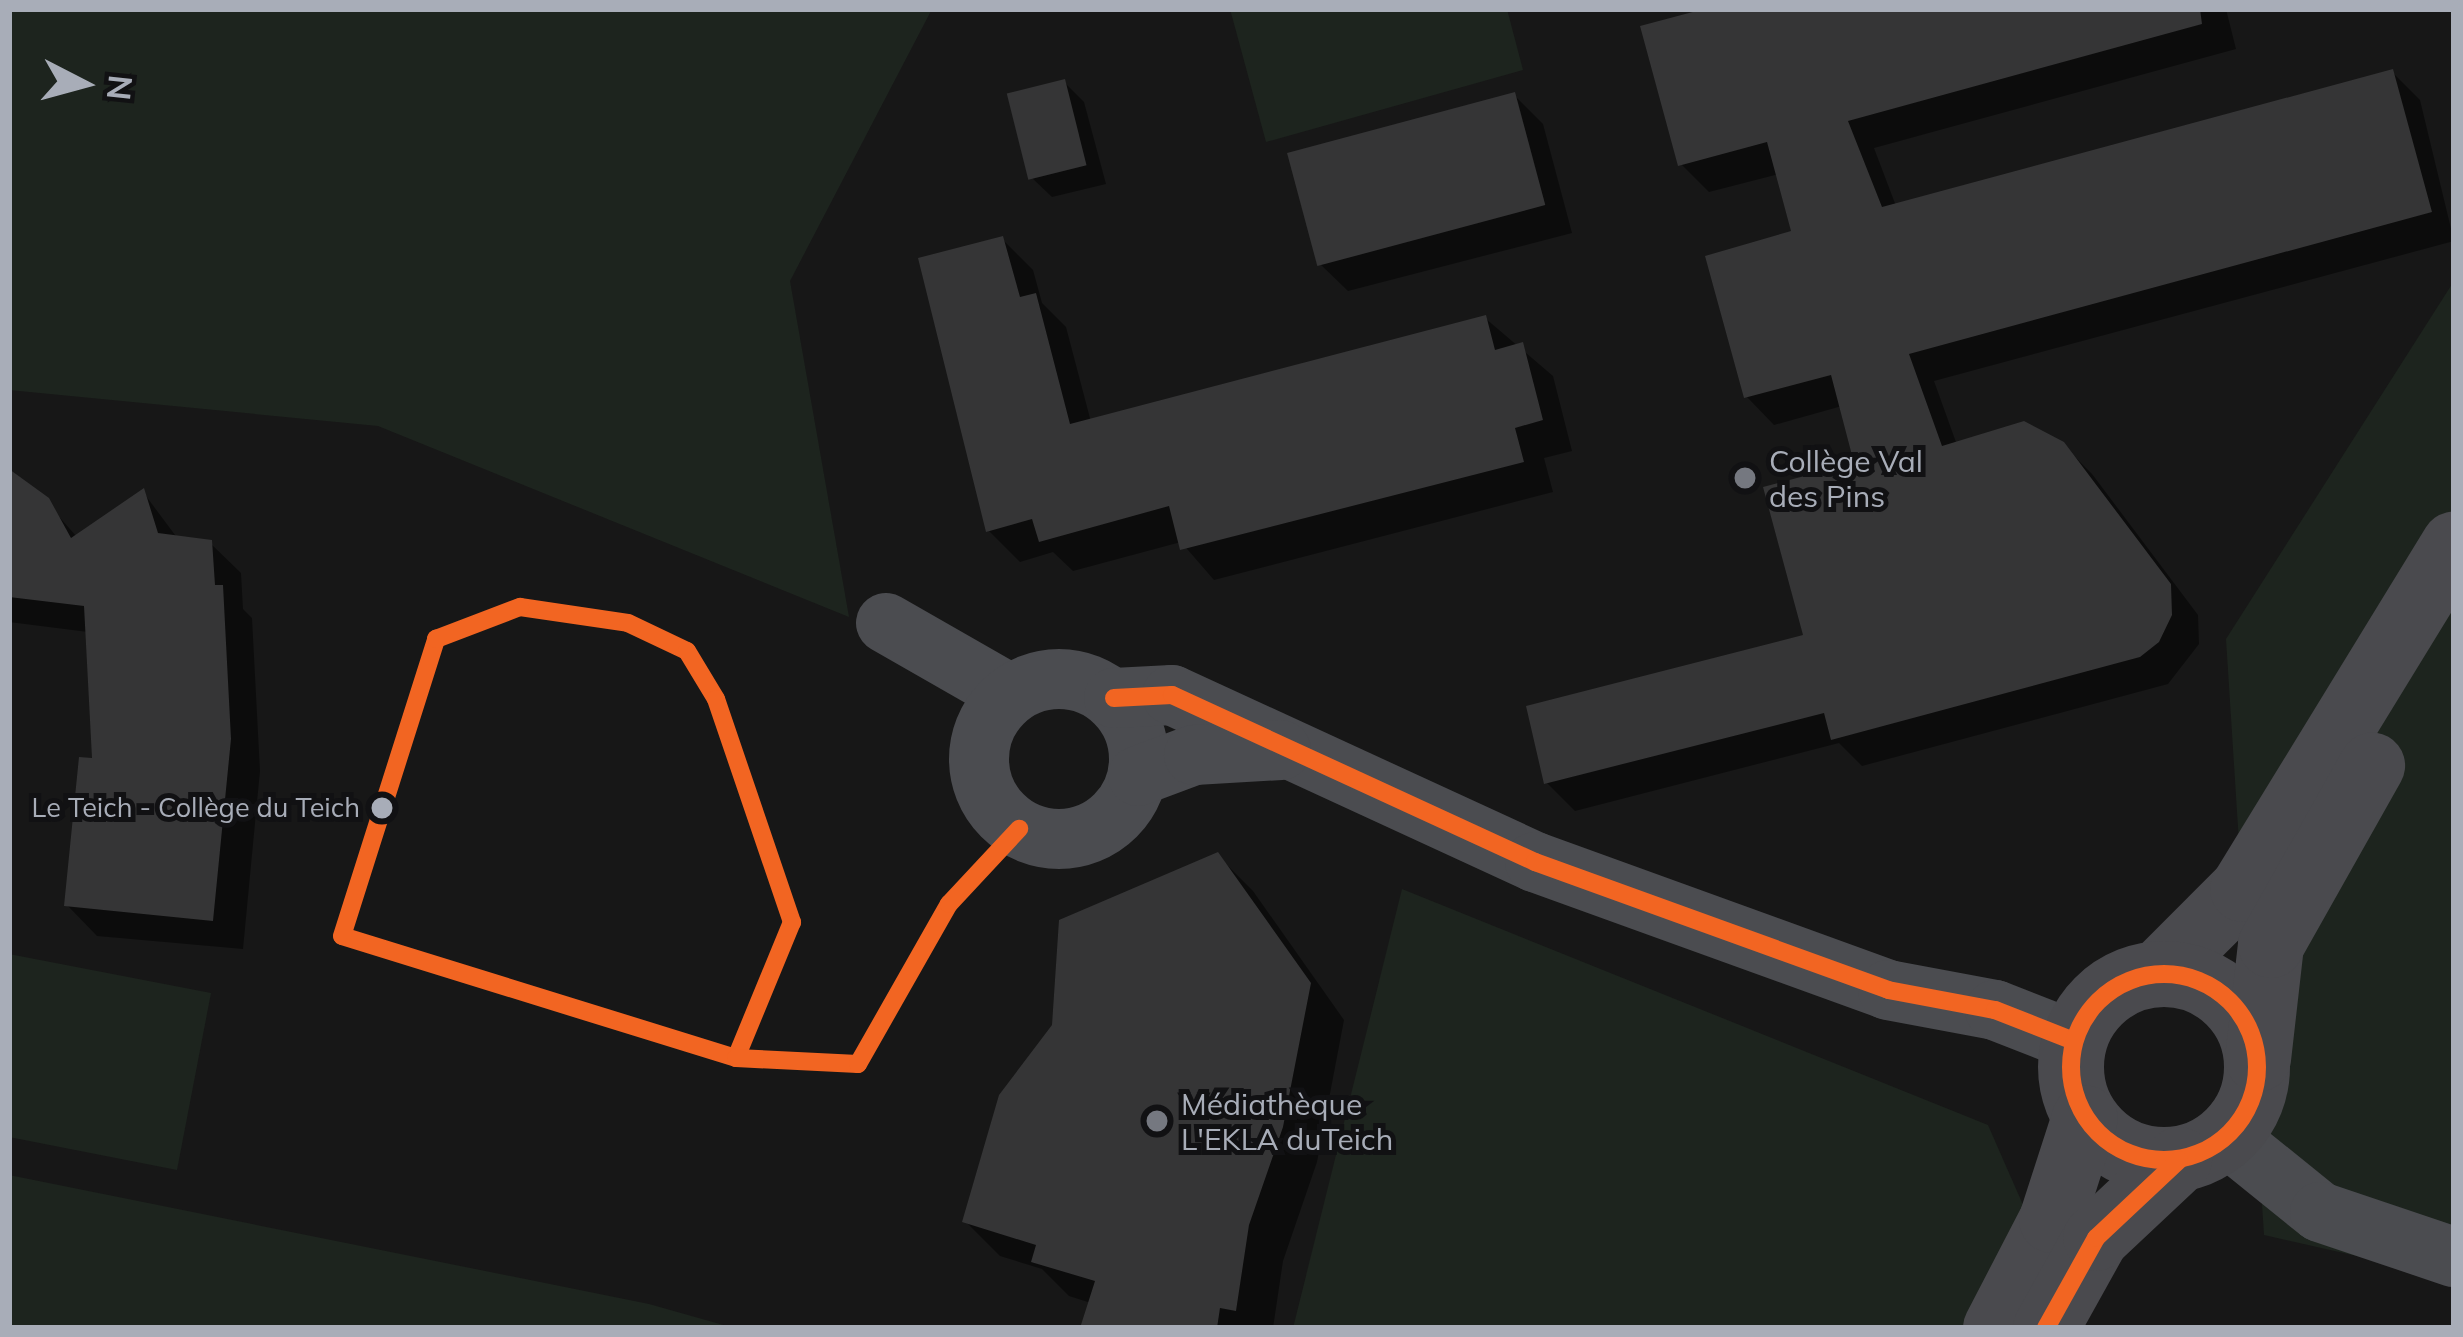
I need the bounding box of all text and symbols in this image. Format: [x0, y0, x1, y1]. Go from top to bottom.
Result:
north arrow [24, 24, 144, 144]
text: N [99, 73, 142, 102]
place label: Collège Val des Pins [1769, 443, 1923, 514]
marker: Collège Val des Pins [1732, 465, 1758, 491]
place label: Le Teich - Collège du Teich [32, 792, 360, 824]
marker: Le Teich - Collège du Teich [371, 797, 393, 819]
place label: Médiathèque L'EKLA duTeich [1181, 1086, 1393, 1156]
marker: Médiathèque L'EKLA duTeich [1144, 1108, 1170, 1134]

